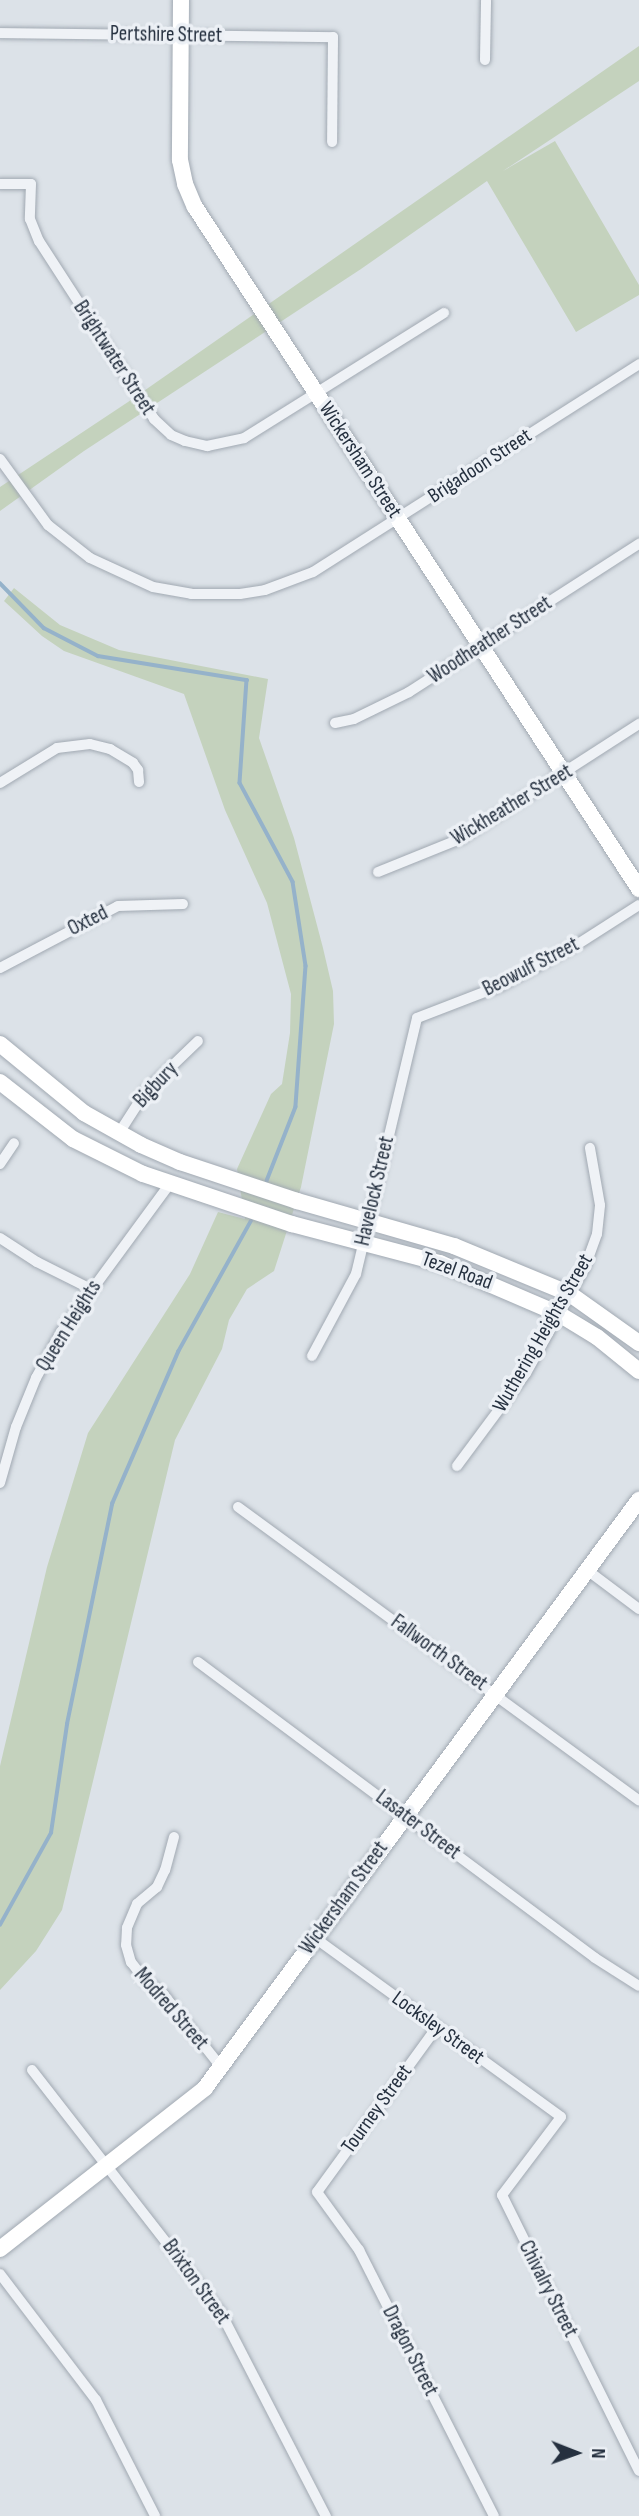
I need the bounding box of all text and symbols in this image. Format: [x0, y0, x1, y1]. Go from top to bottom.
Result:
street label: Pertshire Street [110, 21, 222, 49]
street label: Brightwater Street [68, 296, 160, 420]
street label: Wickersham Street [313, 397, 407, 523]
street label: Brigadoon Street [424, 423, 536, 509]
street label: Woodheather Street [423, 591, 557, 689]
street label: Wickheather Street [447, 759, 577, 851]
street label: Oxted [64, 900, 112, 942]
street label: Beowulf Street [479, 932, 583, 1002]
street label: Bigbury [129, 1057, 183, 1113]
street label: Havelock Street [350, 1134, 400, 1248]
street label: Tezel Road [418, 1247, 496, 1295]
street label: Wuthering Heights Street [487, 1249, 599, 1417]
street label: Queen Heights [31, 1276, 107, 1376]
street label: Fallworth Street [386, 1610, 492, 1696]
street label: Lasater Street [371, 1785, 465, 1865]
street label: Wickersham Street [295, 1837, 393, 1959]
street label: Modred Street [129, 1963, 213, 2055]
street label: Locksley Street [387, 1986, 489, 2070]
street label: Tourney Street [336, 2060, 418, 2158]
street label: Brixton Street [157, 2235, 235, 2329]
street label: Chivalry Street [513, 2237, 583, 2341]
street label: Dragon Street [377, 2302, 443, 2400]
north arrow [541, 2418, 611, 2488]
text: N [586, 2448, 609, 2459]

